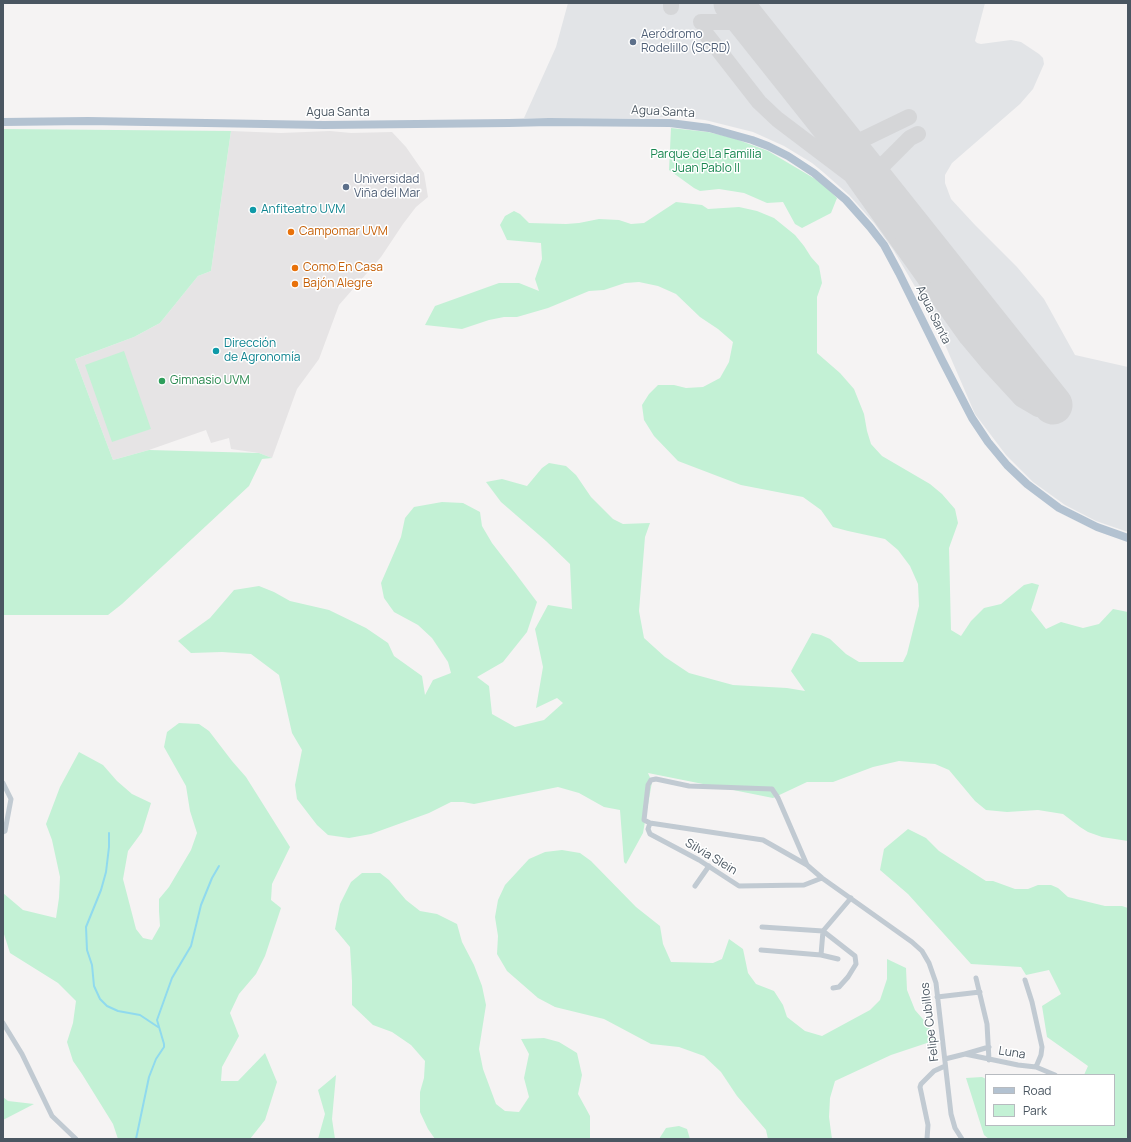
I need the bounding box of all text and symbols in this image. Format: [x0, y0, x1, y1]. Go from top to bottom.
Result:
place label: Aeródromo Rodelillo (SCRD) [641, 28, 731, 56]
marker: Aeródromo Rodelillo (SCRD) [628, 37, 638, 47]
street label: Agua Santa [631, 103, 695, 121]
street label: Agua Santa [306, 106, 370, 120]
park label: Parque de La Familia Juan Pablo II [650, 148, 762, 176]
place label: Universidad Viña del Mar [354, 173, 420, 201]
marker: Universidad Viña del Mar [341, 182, 351, 192]
place label: Anfiteatro UVM [261, 203, 345, 217]
marker: Anfiteatro UVM [248, 205, 258, 215]
place label: Campomar UVM [299, 225, 388, 239]
marker: Campomar UVM [286, 227, 296, 237]
place label: Como En Casa [303, 261, 383, 275]
marker: Como En Casa [290, 263, 300, 273]
place label: Bajón Alegre [303, 277, 372, 291]
marker: Bajón Alegre [290, 279, 300, 289]
street label: Agua Santa [913, 283, 953, 347]
place label: Dirección de Agronomía [224, 337, 300, 365]
marker: Dirección de Agronomía [211, 346, 221, 356]
place label: Gimnasio UVM [170, 374, 250, 388]
marker: Gimnasio UVM [157, 376, 167, 386]
street label: Silvia Slein [682, 836, 740, 878]
street label: Felipe Cubillos [918, 982, 942, 1062]
street label: Luna [998, 1044, 1026, 1062]
legend [985, 1074, 1115, 1126]
text: Road [1023, 1082, 1051, 1099]
text: Park [1023, 1102, 1047, 1119]

